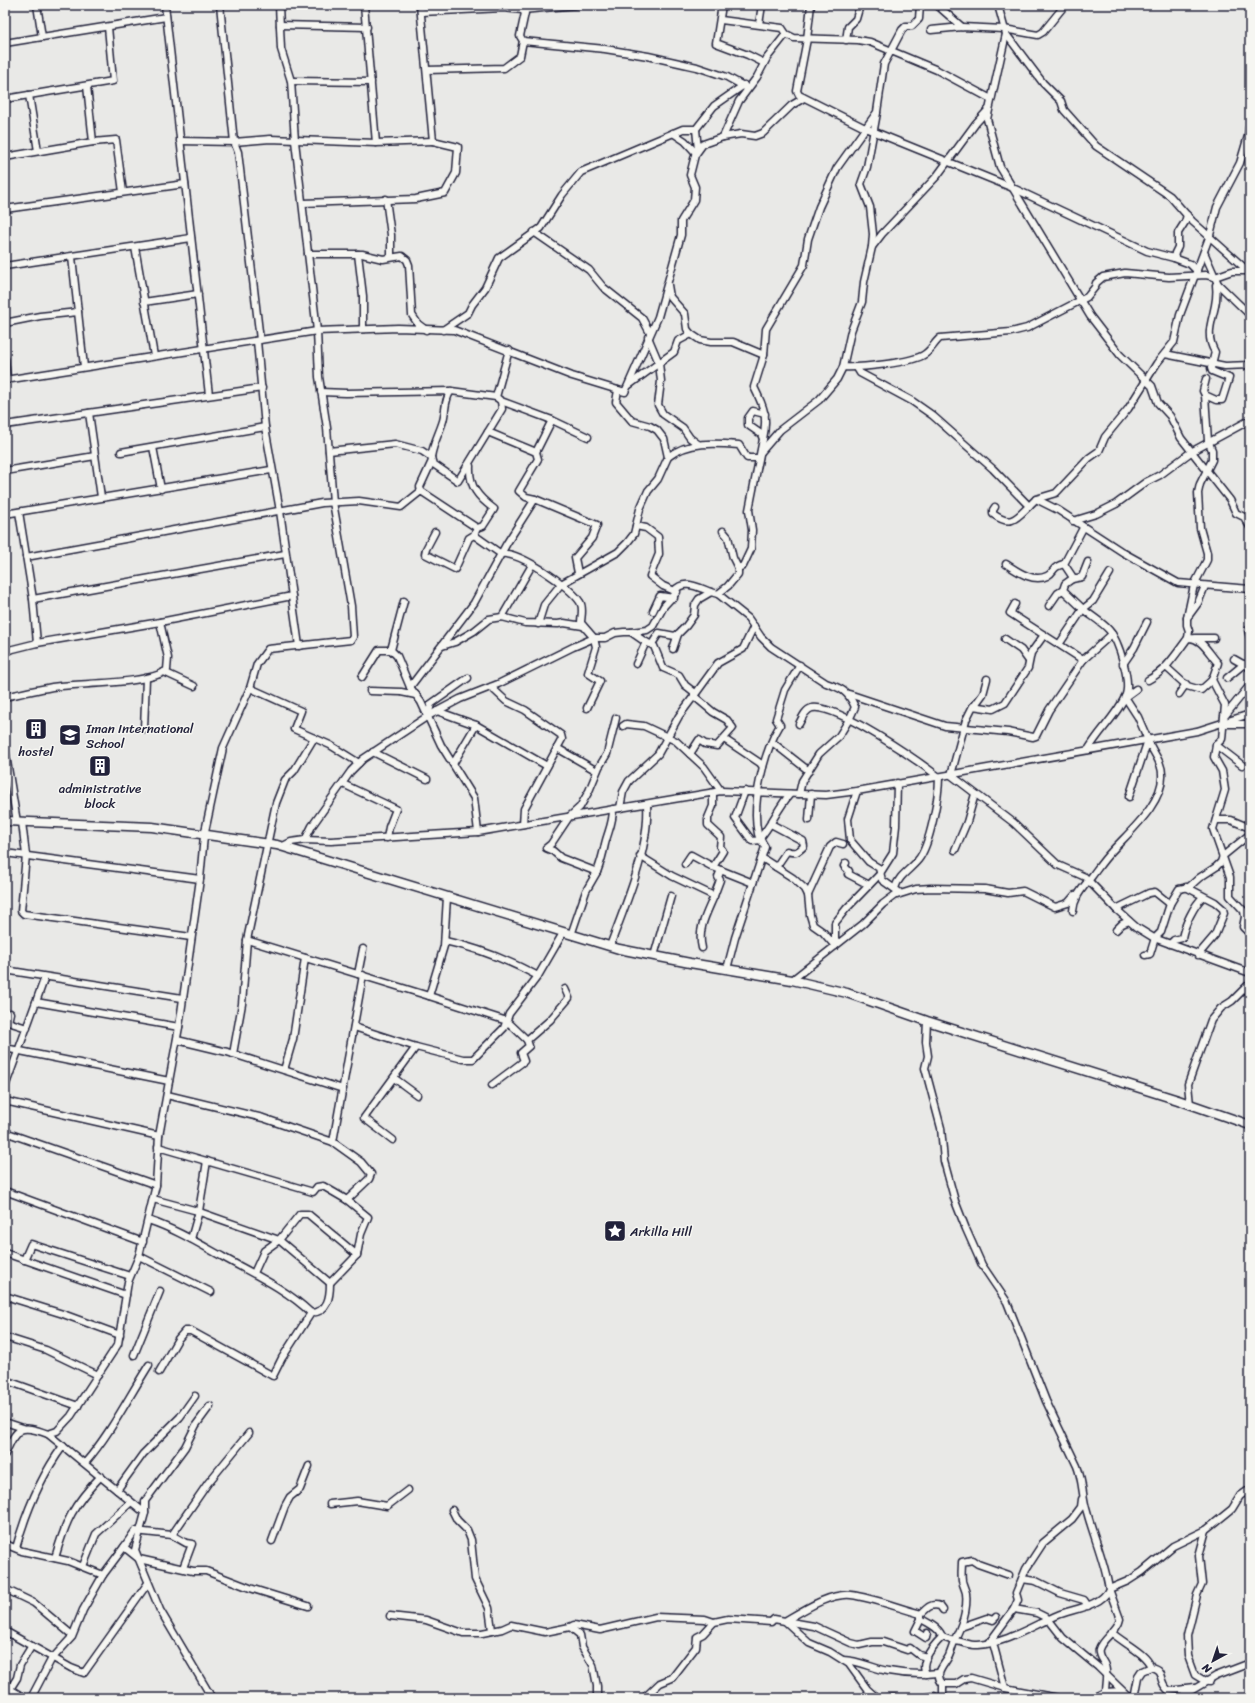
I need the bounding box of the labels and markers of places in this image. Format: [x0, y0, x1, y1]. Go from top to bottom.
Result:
building icon: hostel [23, 716, 49, 742]
place label: Iman International School [85, 717, 194, 755]
school or university icon: Iman International School [57, 722, 83, 748]
place label: hostel [17, 740, 54, 763]
building icon: administrative block [87, 753, 113, 779]
place label: administrative block [59, 777, 141, 815]
place icon: Arkilla Hill [602, 1218, 628, 1244]
place label: Arkilla Hill [629, 1220, 692, 1243]

